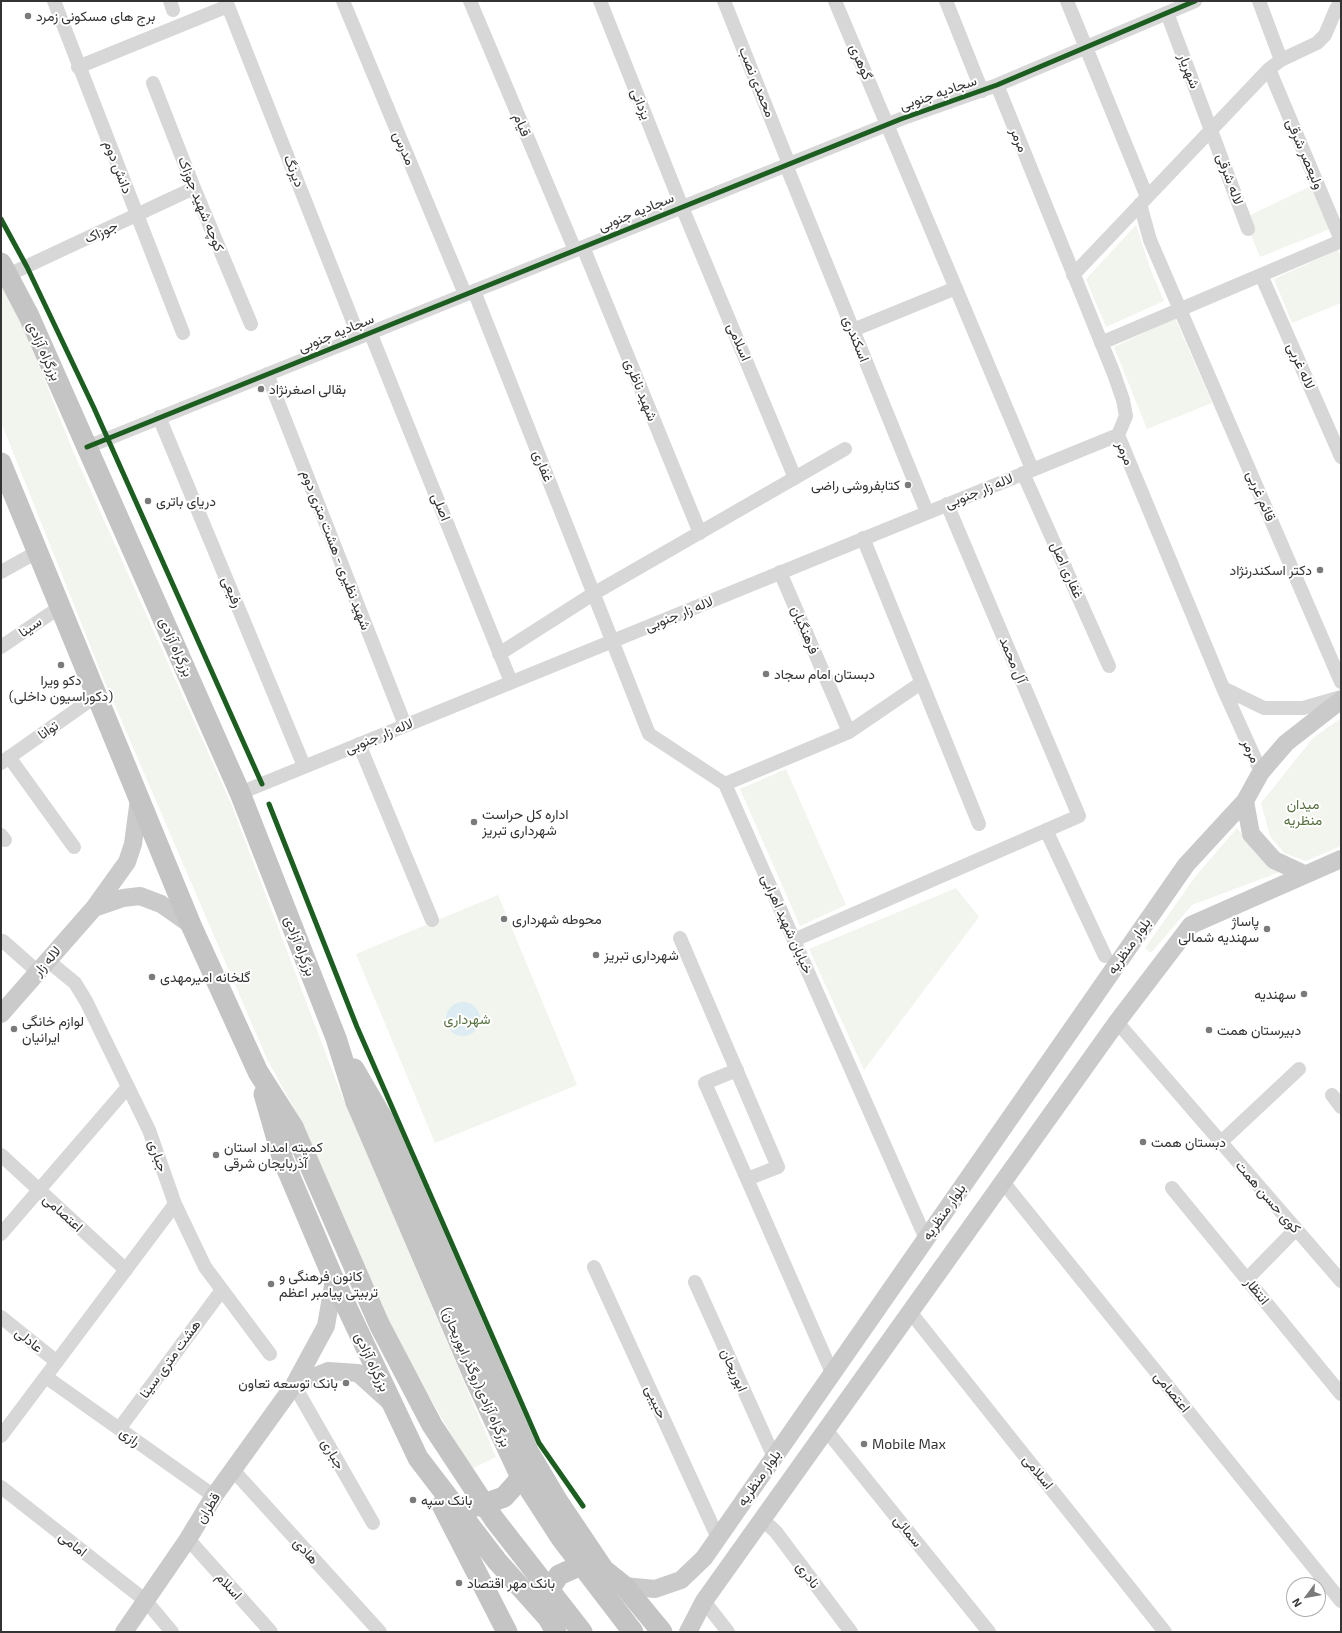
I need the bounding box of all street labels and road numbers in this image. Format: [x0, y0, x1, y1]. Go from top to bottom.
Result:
street label: گوهری [846, 41, 876, 83]
street label: محمدی نصب [735, 44, 779, 120]
street label: شهریار [1175, 51, 1203, 91]
street label: سجادیه جنوبی [897, 72, 979, 114]
street label: یزدانی [627, 86, 655, 122]
street label: قیام [510, 111, 534, 139]
street label: ولیعصر شرقی [1283, 116, 1327, 192]
street label: مرمر [1007, 125, 1031, 155]
street label: مدرس [389, 129, 419, 167]
street label: دانش دوم [100, 138, 136, 196]
street label: لاله شرقی [1213, 151, 1247, 207]
street label: دیرنگ [280, 152, 308, 190]
street label: کوچه شهید جوزاک [174, 154, 228, 254]
street label: سجادیه جنوبی [596, 189, 676, 235]
street label: جوزاک [82, 217, 120, 247]
street label: سجادیه جنوبی [296, 310, 376, 356]
street label: اسکندری [839, 313, 873, 365]
street label: بزرگراه آزادی [23, 319, 65, 383]
street label: اسلامی [724, 321, 754, 363]
street label: لاله غربی [1283, 340, 1319, 392]
street label: شهید ناظری [621, 356, 661, 424]
street label: مرمر [1112, 438, 1138, 468]
street label: غفاری [529, 448, 557, 484]
street label: شهید نظیری - هشت متری دوم [298, 468, 374, 632]
street label: قائم غربی [1243, 468, 1279, 524]
street label: لاله زار جنوبی [942, 470, 1016, 512]
street label: اصلی [428, 491, 454, 523]
street label: غفاری اصل [1047, 539, 1087, 601]
street label: رفیعی [218, 574, 246, 610]
street label: لاله زار جنوبی [642, 593, 716, 635]
street label: فرهنگیان [787, 603, 823, 657]
street label: سینا [15, 613, 45, 641]
street label: بزرگراه آزادی [155, 615, 197, 679]
street label: آل محمد [996, 634, 1030, 686]
street label: لاله زار جنوبی [342, 715, 416, 757]
street label: توانا [34, 717, 62, 743]
street label: مرمر [1238, 736, 1264, 766]
street label: خیابان شهید اهرابی [757, 872, 817, 976]
street label: بزرگراه آزادی [281, 913, 319, 979]
street label: بلوار منظریه [1104, 915, 1154, 977]
street label: لاله زار [29, 943, 65, 979]
street label: جباری [145, 1138, 171, 1174]
street label: کوی حسن همت [1232, 1157, 1304, 1237]
street label: بلوار منظریه [919, 1181, 969, 1243]
street label: اعتصامی [40, 1191, 86, 1235]
street label: انتظار [1241, 1274, 1273, 1308]
street label: بزرگراه آزادی(روگذر ابوریحان) [438, 1305, 514, 1449]
street label: هشت متری سینا [136, 1316, 204, 1402]
street label: عادلی [12, 1324, 46, 1356]
street label: بزرگراه آزادی [351, 1330, 393, 1394]
street label: ابوریحان [717, 1346, 751, 1394]
street label: اعتصامی [1150, 1368, 1194, 1416]
street label: حبیبی [641, 1383, 671, 1421]
street label: رازی [116, 1424, 144, 1450]
street label: جباری [318, 1436, 348, 1472]
street label: بلوار منظریه [734, 1447, 784, 1509]
street label: اسلامی [1019, 1451, 1057, 1493]
street label: قطران [192, 1490, 224, 1526]
street label: سمائی [890, 1512, 926, 1550]
street label: امامی [56, 1528, 90, 1560]
street label: هادی [290, 1534, 322, 1568]
street label: نادری [793, 1558, 823, 1592]
street label: اسلام [212, 1569, 246, 1603]

